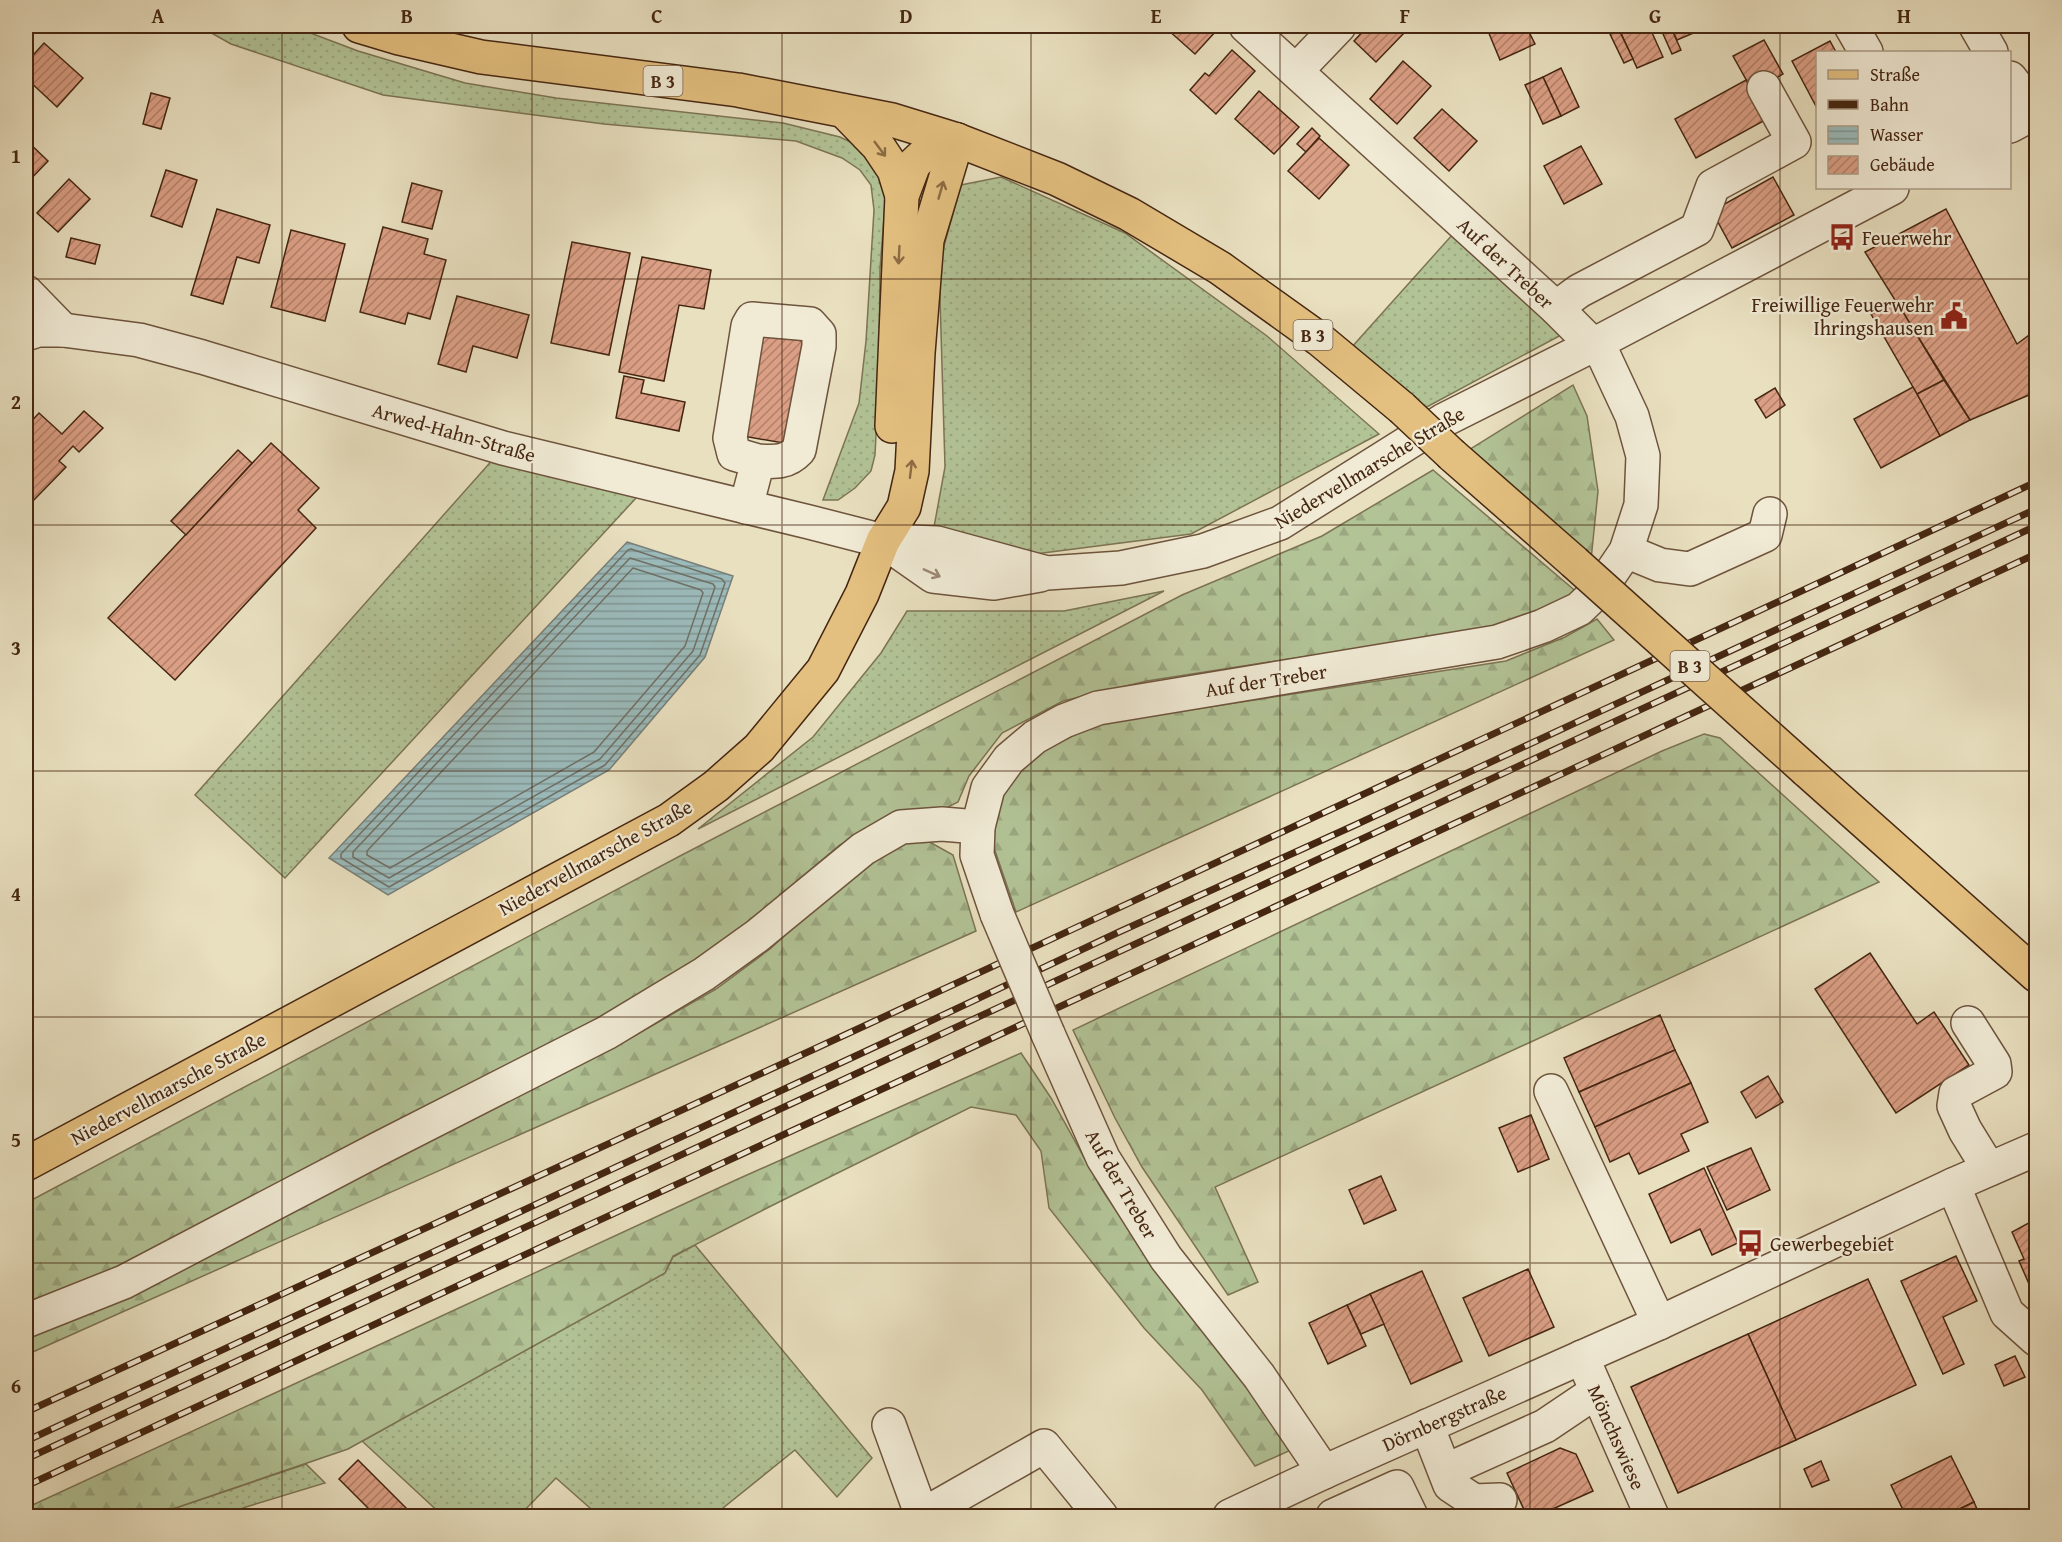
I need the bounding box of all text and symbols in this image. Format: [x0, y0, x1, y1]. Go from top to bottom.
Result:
text: A [152, 1, 165, 30]
text: B [401, 1, 413, 30]
text: C [651, 1, 663, 30]
text: D [899, 1, 913, 30]
text: E [1151, 1, 1162, 30]
text: F [1400, 1, 1410, 30]
text: G [1649, 1, 1661, 30]
text: H [1897, 1, 1911, 30]
legend [1816, 51, 2011, 189]
text: Straße [1870, 61, 1920, 88]
road number: B 3 [644, 66, 682, 96]
text: Bahn [1870, 91, 1909, 118]
text: Wasser [1870, 121, 1924, 148]
text: 1 [11, 141, 21, 170]
one-way arrow [874, 141, 886, 157]
text: Gebäude [1870, 151, 1935, 178]
one-way arrow [936, 181, 947, 200]
street label: Auf der Treber [1451, 210, 1561, 316]
bus stop icon: Feuerwehr [1827, 222, 1857, 252]
place label: Feuerwehr [1862, 223, 1951, 252]
one-way arrow [894, 244, 905, 264]
place label: Freiwillige Feuerwehr Ihringshausen [1751, 290, 1934, 342]
public building icon: Freiwillige Feuerwehr Ihringshausen [1939, 301, 1969, 331]
road number: B 3 [1294, 320, 1332, 350]
text: 2 [11, 387, 21, 416]
street label: Arwed-Hahn-Straße [369, 395, 539, 469]
street label: Niedervellmarsche Straße [1268, 399, 1470, 535]
one-way arrow [906, 459, 917, 479]
one-way arrow [922, 568, 940, 579]
text: 3 [11, 633, 21, 662]
road number: B 3 [1670, 651, 1710, 681]
street label: Auf der Treber [1203, 656, 1329, 704]
street label: Niedervellmarsche Straße [493, 792, 697, 922]
text: 4 [11, 879, 21, 908]
street label: Niedervellmarsche Straße [65, 1024, 271, 1152]
street label: Auf der Treber [1079, 1123, 1165, 1245]
text: 5 [11, 1125, 21, 1154]
bus stop icon: Gewerbegebiet [1735, 1228, 1765, 1258]
place label: Gewerbegebiet [1770, 1229, 1894, 1258]
text: 6 [11, 1371, 21, 1400]
street label: Dörnbergstraße [1377, 1378, 1511, 1458]
street label: Mönchswiese [1581, 1380, 1653, 1494]

